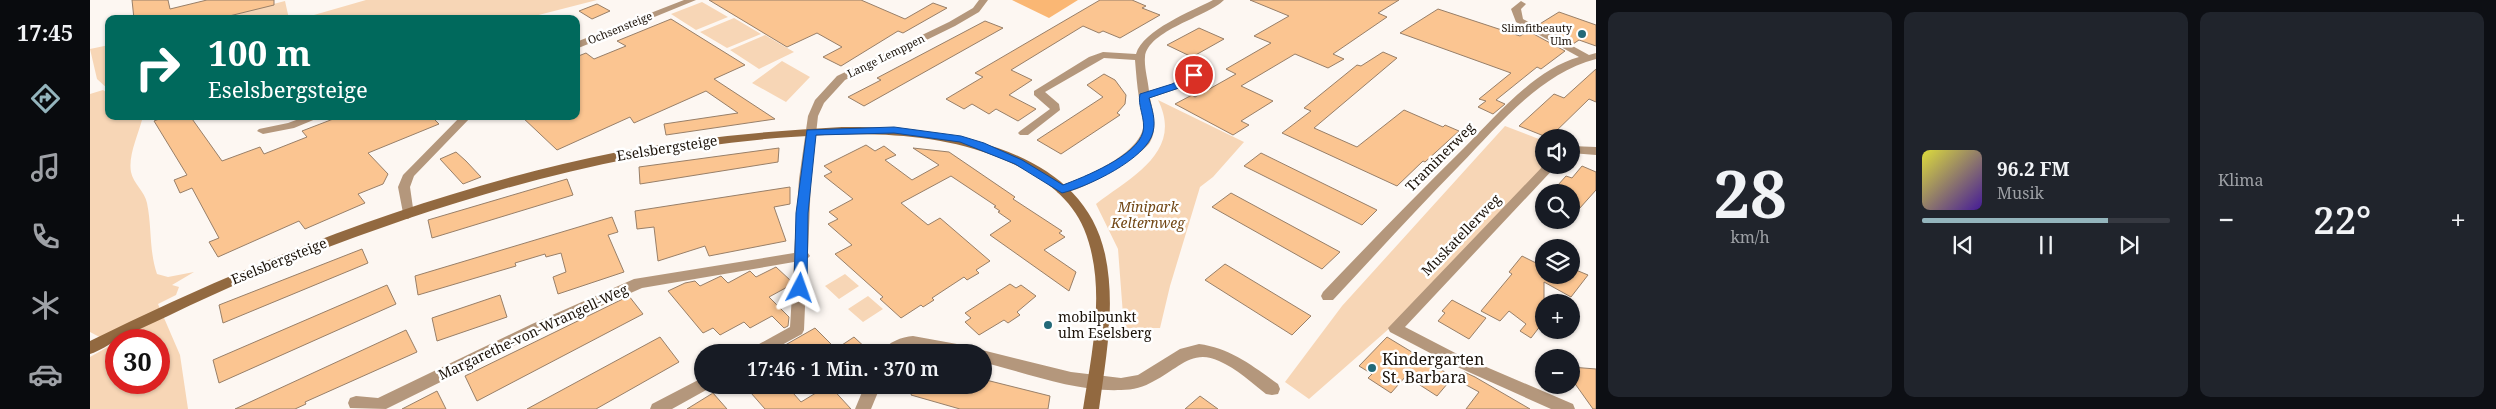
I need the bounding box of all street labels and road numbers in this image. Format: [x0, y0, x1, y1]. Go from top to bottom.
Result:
street label: Ochsensteige [585, 8, 655, 47]
street label: Lange Lemppen [845, 30, 927, 81]
street label: Traminerweg [1401, 118, 1479, 195]
street label: Eselsbergsteige [615, 130, 719, 165]
street label: Muskatellerweg [1417, 189, 1505, 280]
street label: Eselsbergsteige [228, 233, 329, 288]
street label: Margarethe-von-Wrangell-Weg [435, 279, 631, 384]

